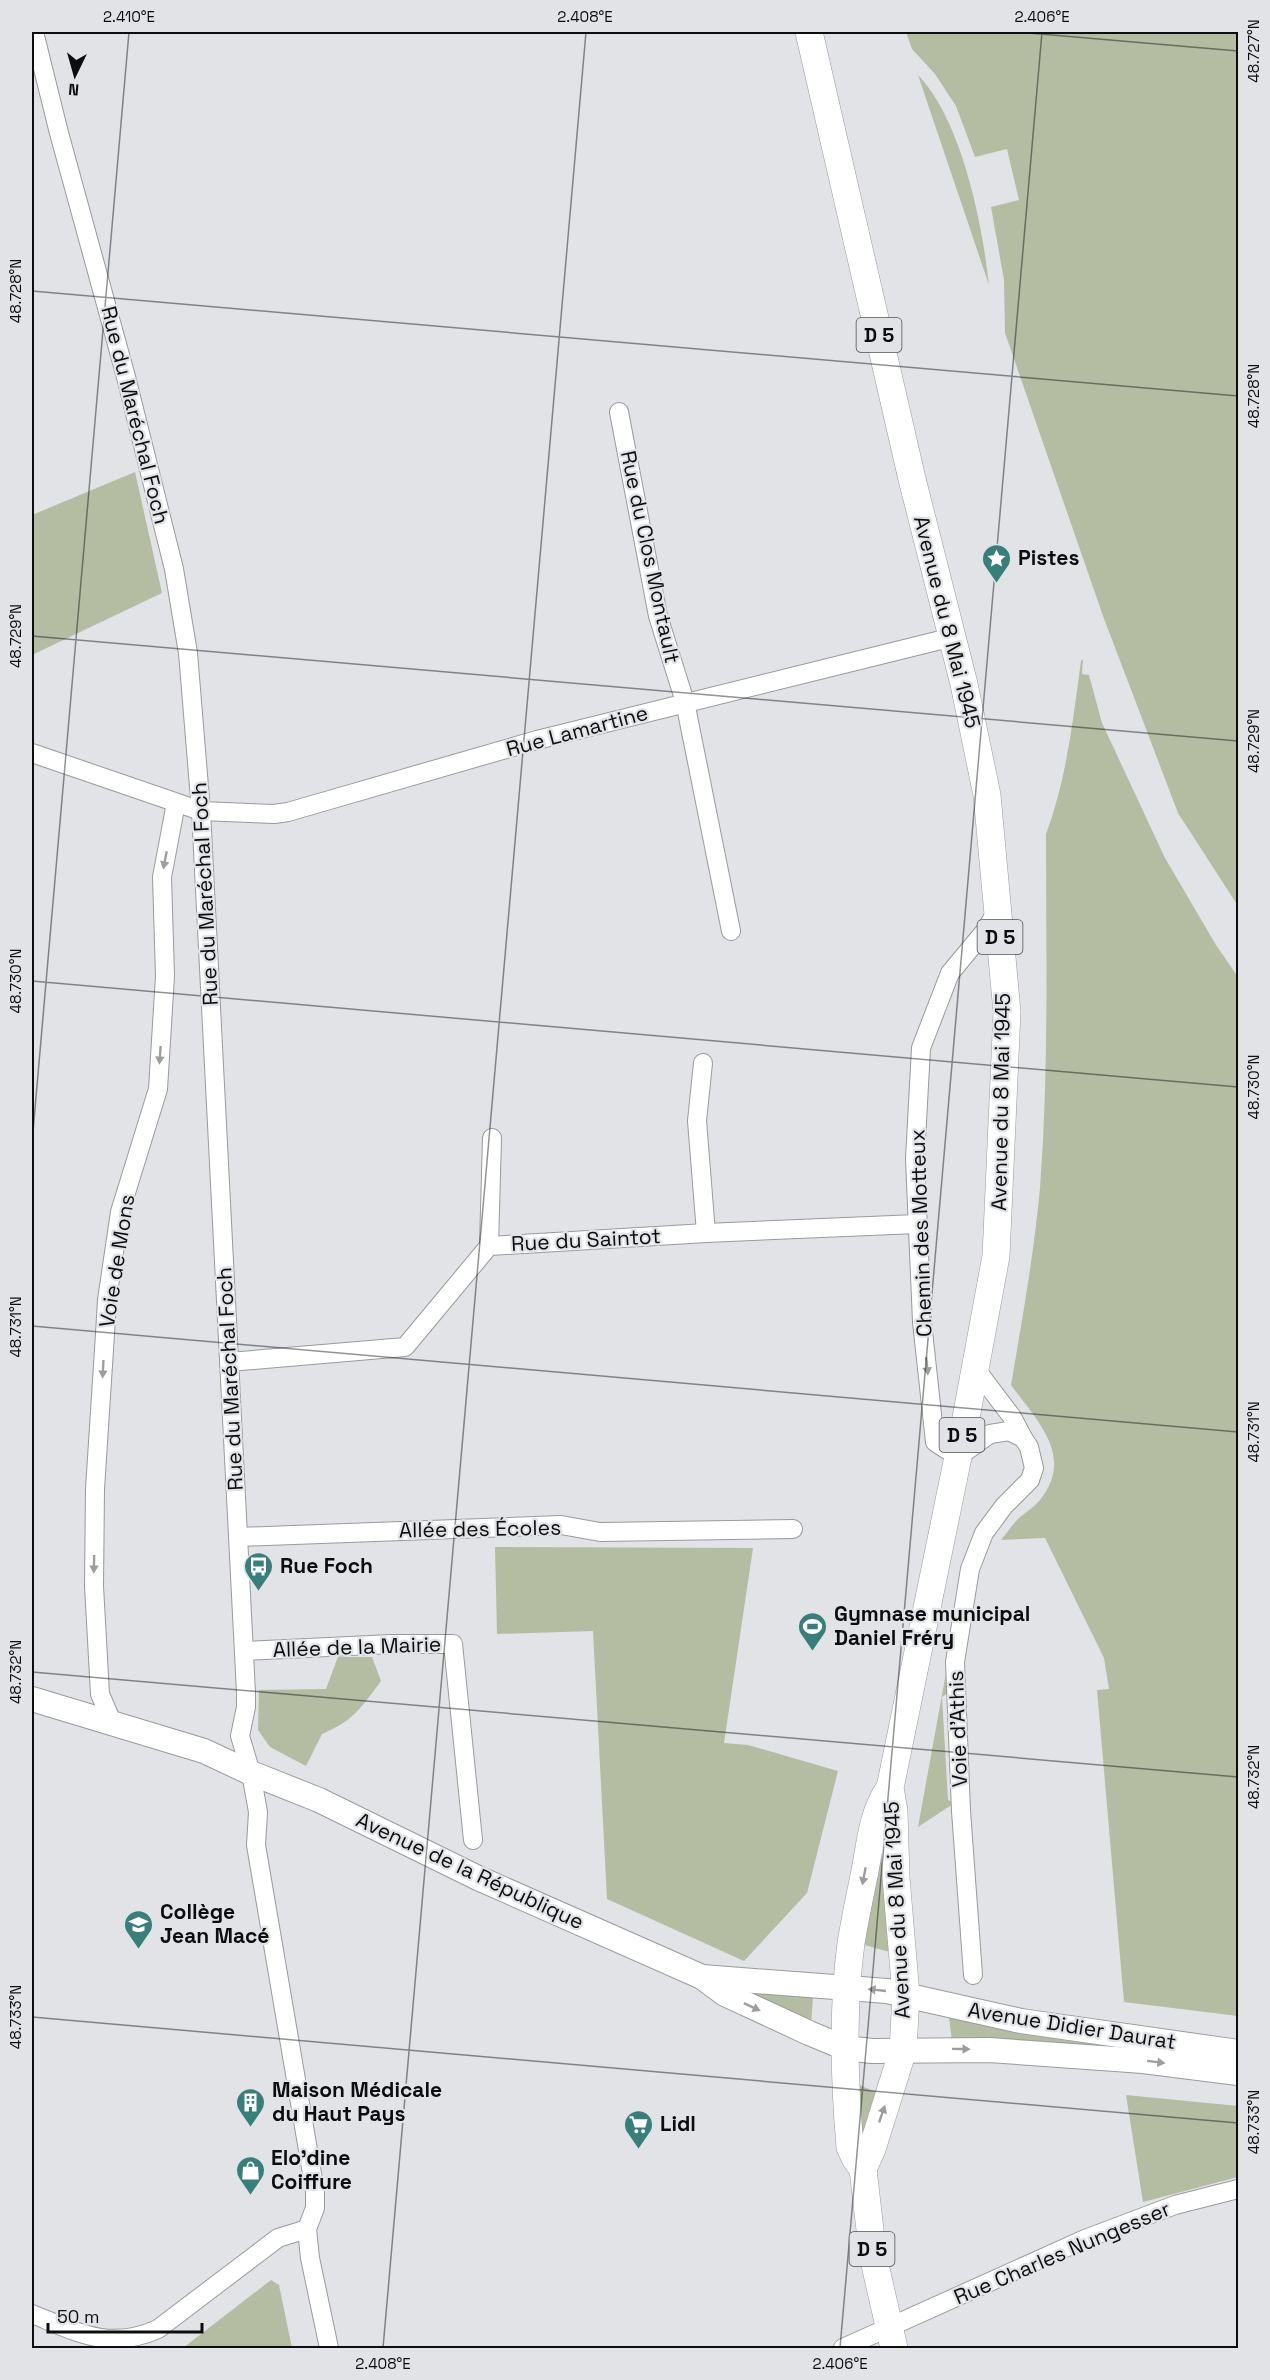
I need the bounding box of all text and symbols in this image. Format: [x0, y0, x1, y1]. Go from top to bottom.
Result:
text: 2.410°E [103, 7, 155, 26]
text: 2.408°E [557, 7, 613, 26]
text: 2.406°E [1014, 7, 1070, 26]
text: 48.727°N [1244, 19, 1263, 83]
north arrow [45, 45, 105, 105]
text: N [67, 79, 80, 100]
text: 48.728°N [6, 259, 25, 323]
street label: Rue du Maréchal Foch [95, 303, 176, 527]
road number: D 5 [856, 318, 902, 352]
text: 48.728°N [1244, 364, 1263, 428]
street label: Rue du Clos Montault [615, 448, 686, 666]
street label: Avenue du 8 Mai 1945 [908, 513, 987, 731]
place icon: Pistes [981, 542, 1013, 584]
place label: Pistes [1018, 544, 1079, 571]
text: 48.729°N [6, 604, 25, 668]
street label: Rue Lamartine [503, 699, 651, 762]
text: 48.729°N [1244, 709, 1263, 773]
street label: Rue du Maréchal Foch [185, 782, 224, 1006]
one-way arrow [160, 851, 169, 870]
road number: D 5 [978, 920, 1022, 954]
text: 48.730°N [6, 949, 25, 1013]
street label: Avenue du 8 Mai 1945 [985, 993, 1016, 1211]
one-way arrow [156, 1045, 165, 1064]
text: 48.730°N [1244, 1055, 1263, 1119]
street label: Chemin des Motteux [903, 1129, 938, 1337]
street label: Voie de Mons [93, 1192, 140, 1330]
street label: Rue du Saintot [510, 1222, 662, 1257]
street label: Rue du Maréchal Foch [210, 1267, 249, 1491]
text: 48.731°N [6, 1296, 25, 1358]
one-way arrow [922, 1357, 932, 1376]
one-way arrow [98, 1359, 107, 1378]
text: 48.731°N [1244, 1401, 1263, 1463]
road number: D 5 [940, 1418, 984, 1452]
street label: Allée des Écoles [399, 1514, 561, 1543]
bus stop icon: Rue Foch [243, 1550, 275, 1592]
place label: Rue Foch [280, 1552, 373, 1579]
one-way arrow [90, 1554, 99, 1573]
place label: Gymnase municipal Daniel Fréry [834, 1600, 1030, 1651]
sports icon: Gymnase municipal Daniel Fréry [797, 1610, 829, 1652]
street label: Allée de la Mairie [272, 1630, 442, 1663]
text: 48.732°N [6, 1640, 25, 1704]
street label: Voie d'Athis [942, 1670, 973, 1788]
text: 48.732°N [1244, 1745, 1263, 1809]
street label: Avenue du 8 Mai 1945 [877, 1801, 916, 2020]
street label: Avenue de la République [352, 1806, 588, 1935]
one-way arrow [859, 1867, 868, 1886]
place label: Collège Jean Macé [160, 1898, 269, 1949]
school or university icon: Collège Jean Macé [123, 1908, 155, 1950]
text: 48.733°N [6, 1985, 25, 2049]
one-way arrow [867, 1985, 886, 1994]
street label: Avenue Didier Daurat [966, 1996, 1178, 2055]
one-way arrow [743, 2002, 760, 2011]
one-way arrow [952, 2045, 971, 2054]
one-way arrow [1146, 2058, 1165, 2067]
place label: Maison Médicale du Haut Pays [272, 2076, 442, 2127]
building icon: Maison Médicale du Haut Pays [235, 2086, 267, 2128]
text: 48.733°N [1244, 2090, 1263, 2154]
one-way arrow [877, 2105, 887, 2123]
supermarket icon: Lidl [623, 2108, 655, 2150]
place label: Lidl [660, 2110, 696, 2137]
place label: Elo’dine Coiffure [271, 2144, 352, 2195]
shop icon: Elo’dine Coiffure [234, 2154, 266, 2196]
street label: Rue Charles Nungesser [950, 2195, 1174, 2310]
road number: D 5 [850, 2232, 894, 2266]
scale bar [48, 2296, 202, 2334]
text: 50 m [57, 2305, 99, 2328]
text: 2.408°E [355, 2354, 411, 2373]
text: 2.406°E [812, 2354, 868, 2373]

